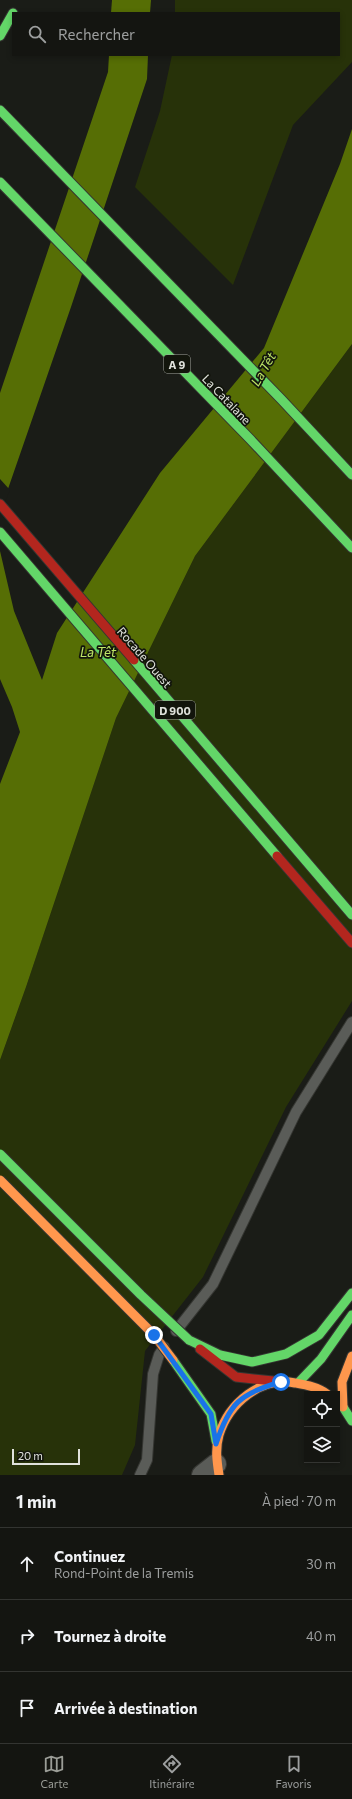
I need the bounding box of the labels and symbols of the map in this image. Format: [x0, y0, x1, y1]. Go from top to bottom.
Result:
water label: La Têt [247, 349, 279, 389]
road number: A 9 [164, 355, 190, 373]
street label: La Catalane [200, 371, 254, 427]
street label: Rocade Ouest [115, 624, 175, 690]
water label: La Têt [80, 644, 117, 660]
road number: D 900 [155, 701, 195, 719]
route end [145, 1326, 163, 1344]
route start [272, 1373, 290, 1391]
scale bar [12, 1447, 80, 1466]

